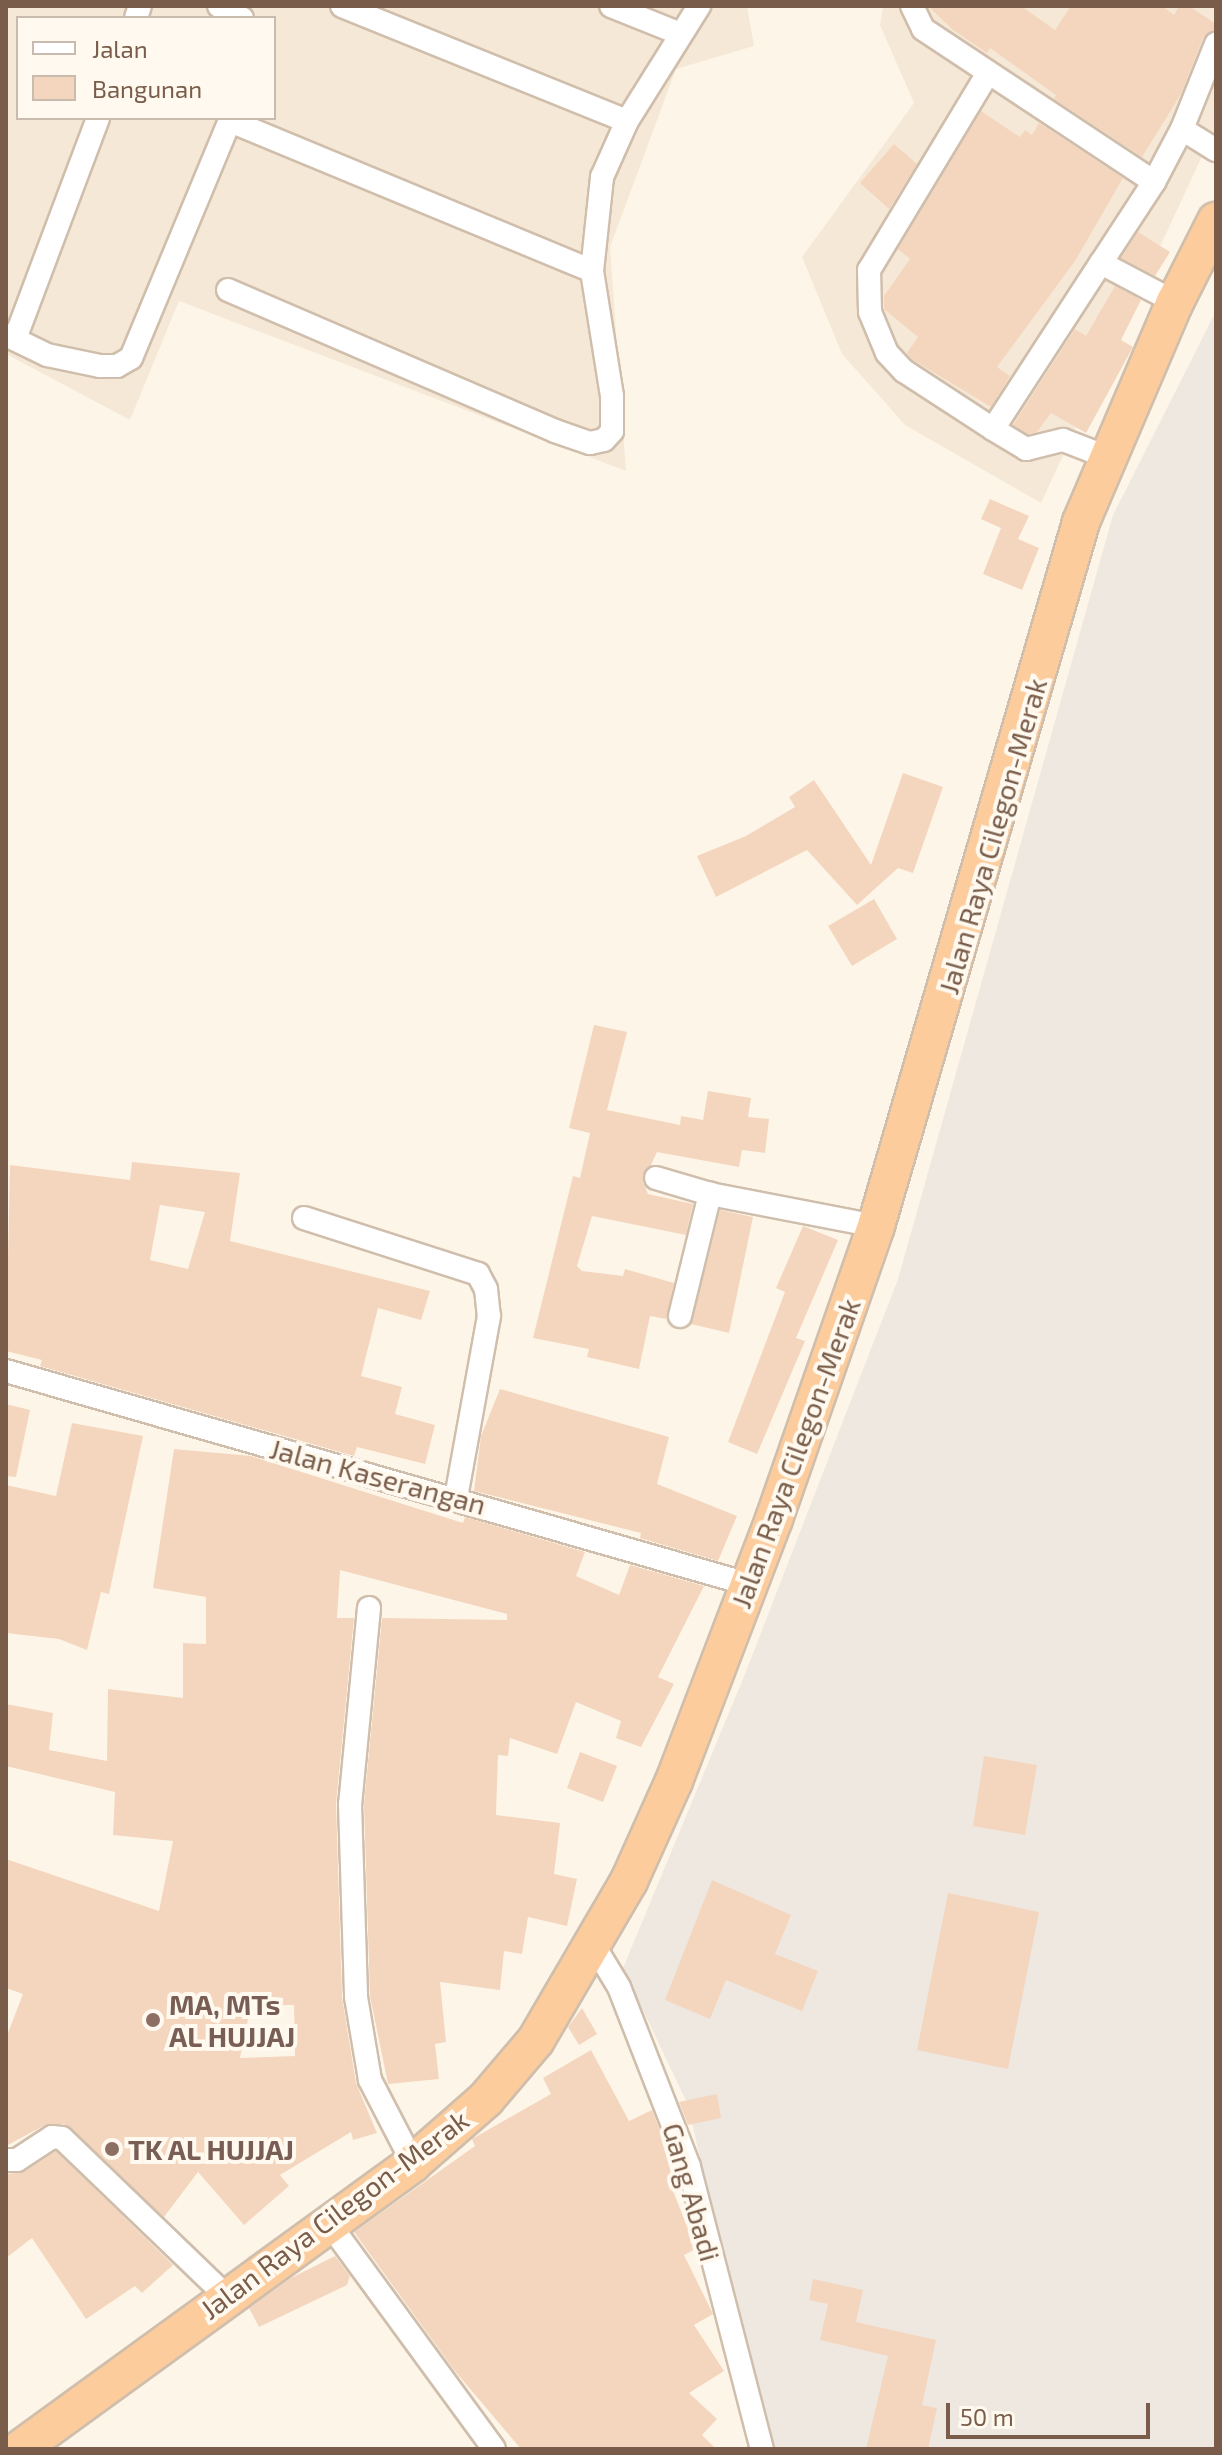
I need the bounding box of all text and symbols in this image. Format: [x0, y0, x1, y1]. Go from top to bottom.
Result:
legend [16, 16, 276, 120]
text: Jalan [92, 34, 148, 63]
text: Bangunan [92, 74, 202, 103]
street label: Jalan Raya Cilegon-Merak [931, 674, 1053, 998]
street label: Jalan Raya Cilegon-Merak [723, 1294, 867, 1612]
street label: Jalan Kaserangan [266, 1431, 490, 1521]
place label: MA, MTs AL HUJJAJ [169, 1987, 296, 2053]
marker: MA, MTs AL HUJJAJ [144, 2011, 162, 2029]
street label: Jalan Raya Cilegon-Merak [193, 2102, 475, 2326]
street label: Gang Abadi [656, 2119, 728, 2265]
place label: TK AL HUJJAJ [128, 2132, 296, 2166]
marker: TK AL HUJJAJ [103, 2140, 121, 2158]
scale bar [950, 2387, 1154, 2437]
text: 50 m [960, 2402, 1014, 2431]

